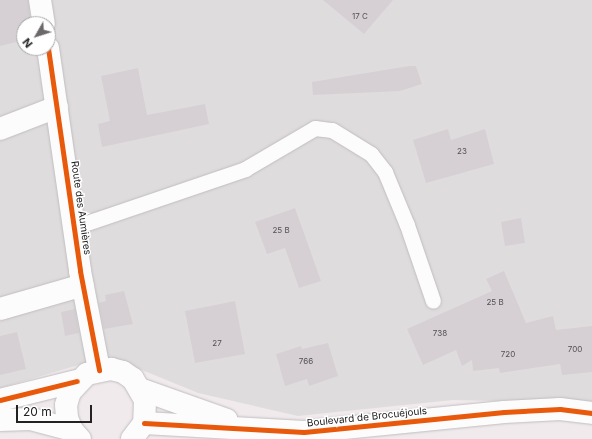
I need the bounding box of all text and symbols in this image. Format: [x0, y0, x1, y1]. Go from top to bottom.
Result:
house number: 17 C [352, 12, 368, 22]
north arrow [16, 16, 56, 56]
text: N [19, 35, 36, 51]
house number: 23 [457, 147, 467, 157]
street label: Route des Aumières [68, 160, 94, 256]
house number: 25 B [272, 226, 290, 236]
house number: 25 B [486, 298, 504, 308]
house number: 738 [433, 329, 447, 339]
house number: 27 [212, 339, 222, 349]
house number: 700 [568, 345, 582, 355]
house number: 720 [501, 350, 515, 360]
house number: 766 [299, 357, 313, 367]
scale bar [18, 397, 94, 423]
text: 20 m [23, 404, 52, 419]
street label: Boulevard de Brocuéjouls [306, 405, 428, 429]

